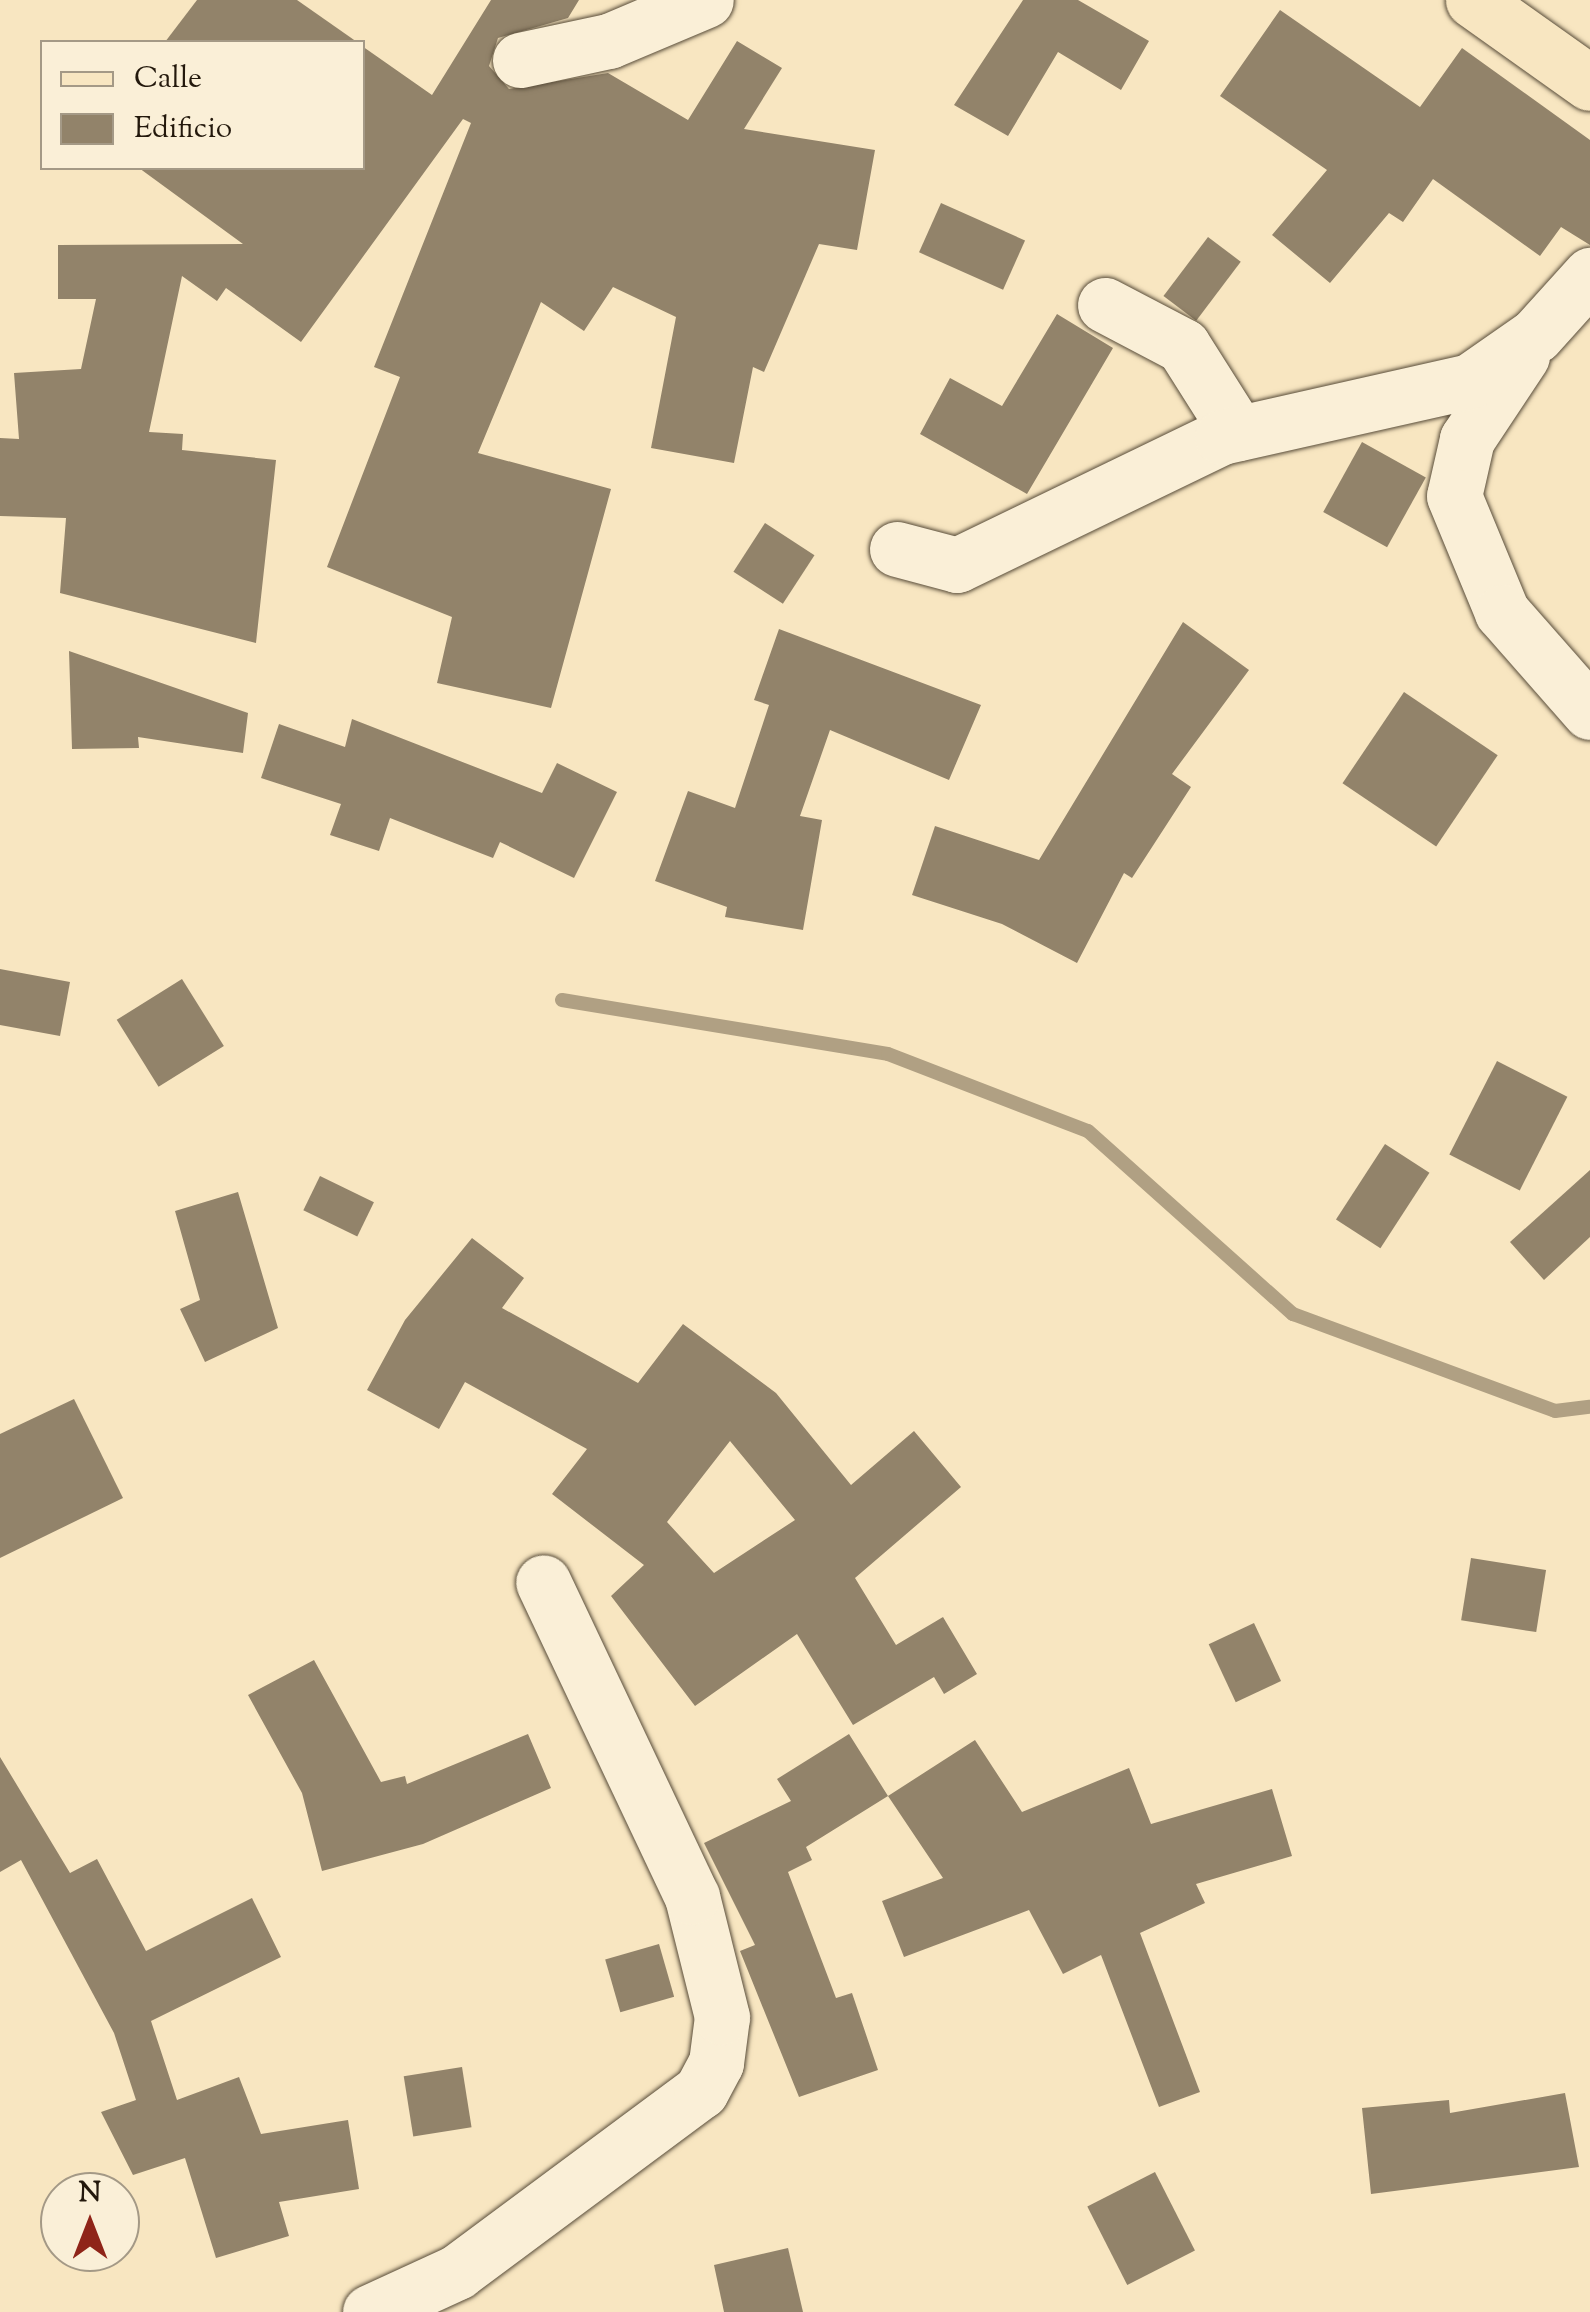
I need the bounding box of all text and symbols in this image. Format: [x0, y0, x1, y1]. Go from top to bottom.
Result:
legend [40, 40, 365, 170]
text: Calle [134, 58, 202, 101]
text: Edificio [134, 108, 232, 151]
north arrow [40, 2172, 140, 2272]
text: N [79, 2174, 101, 2214]

